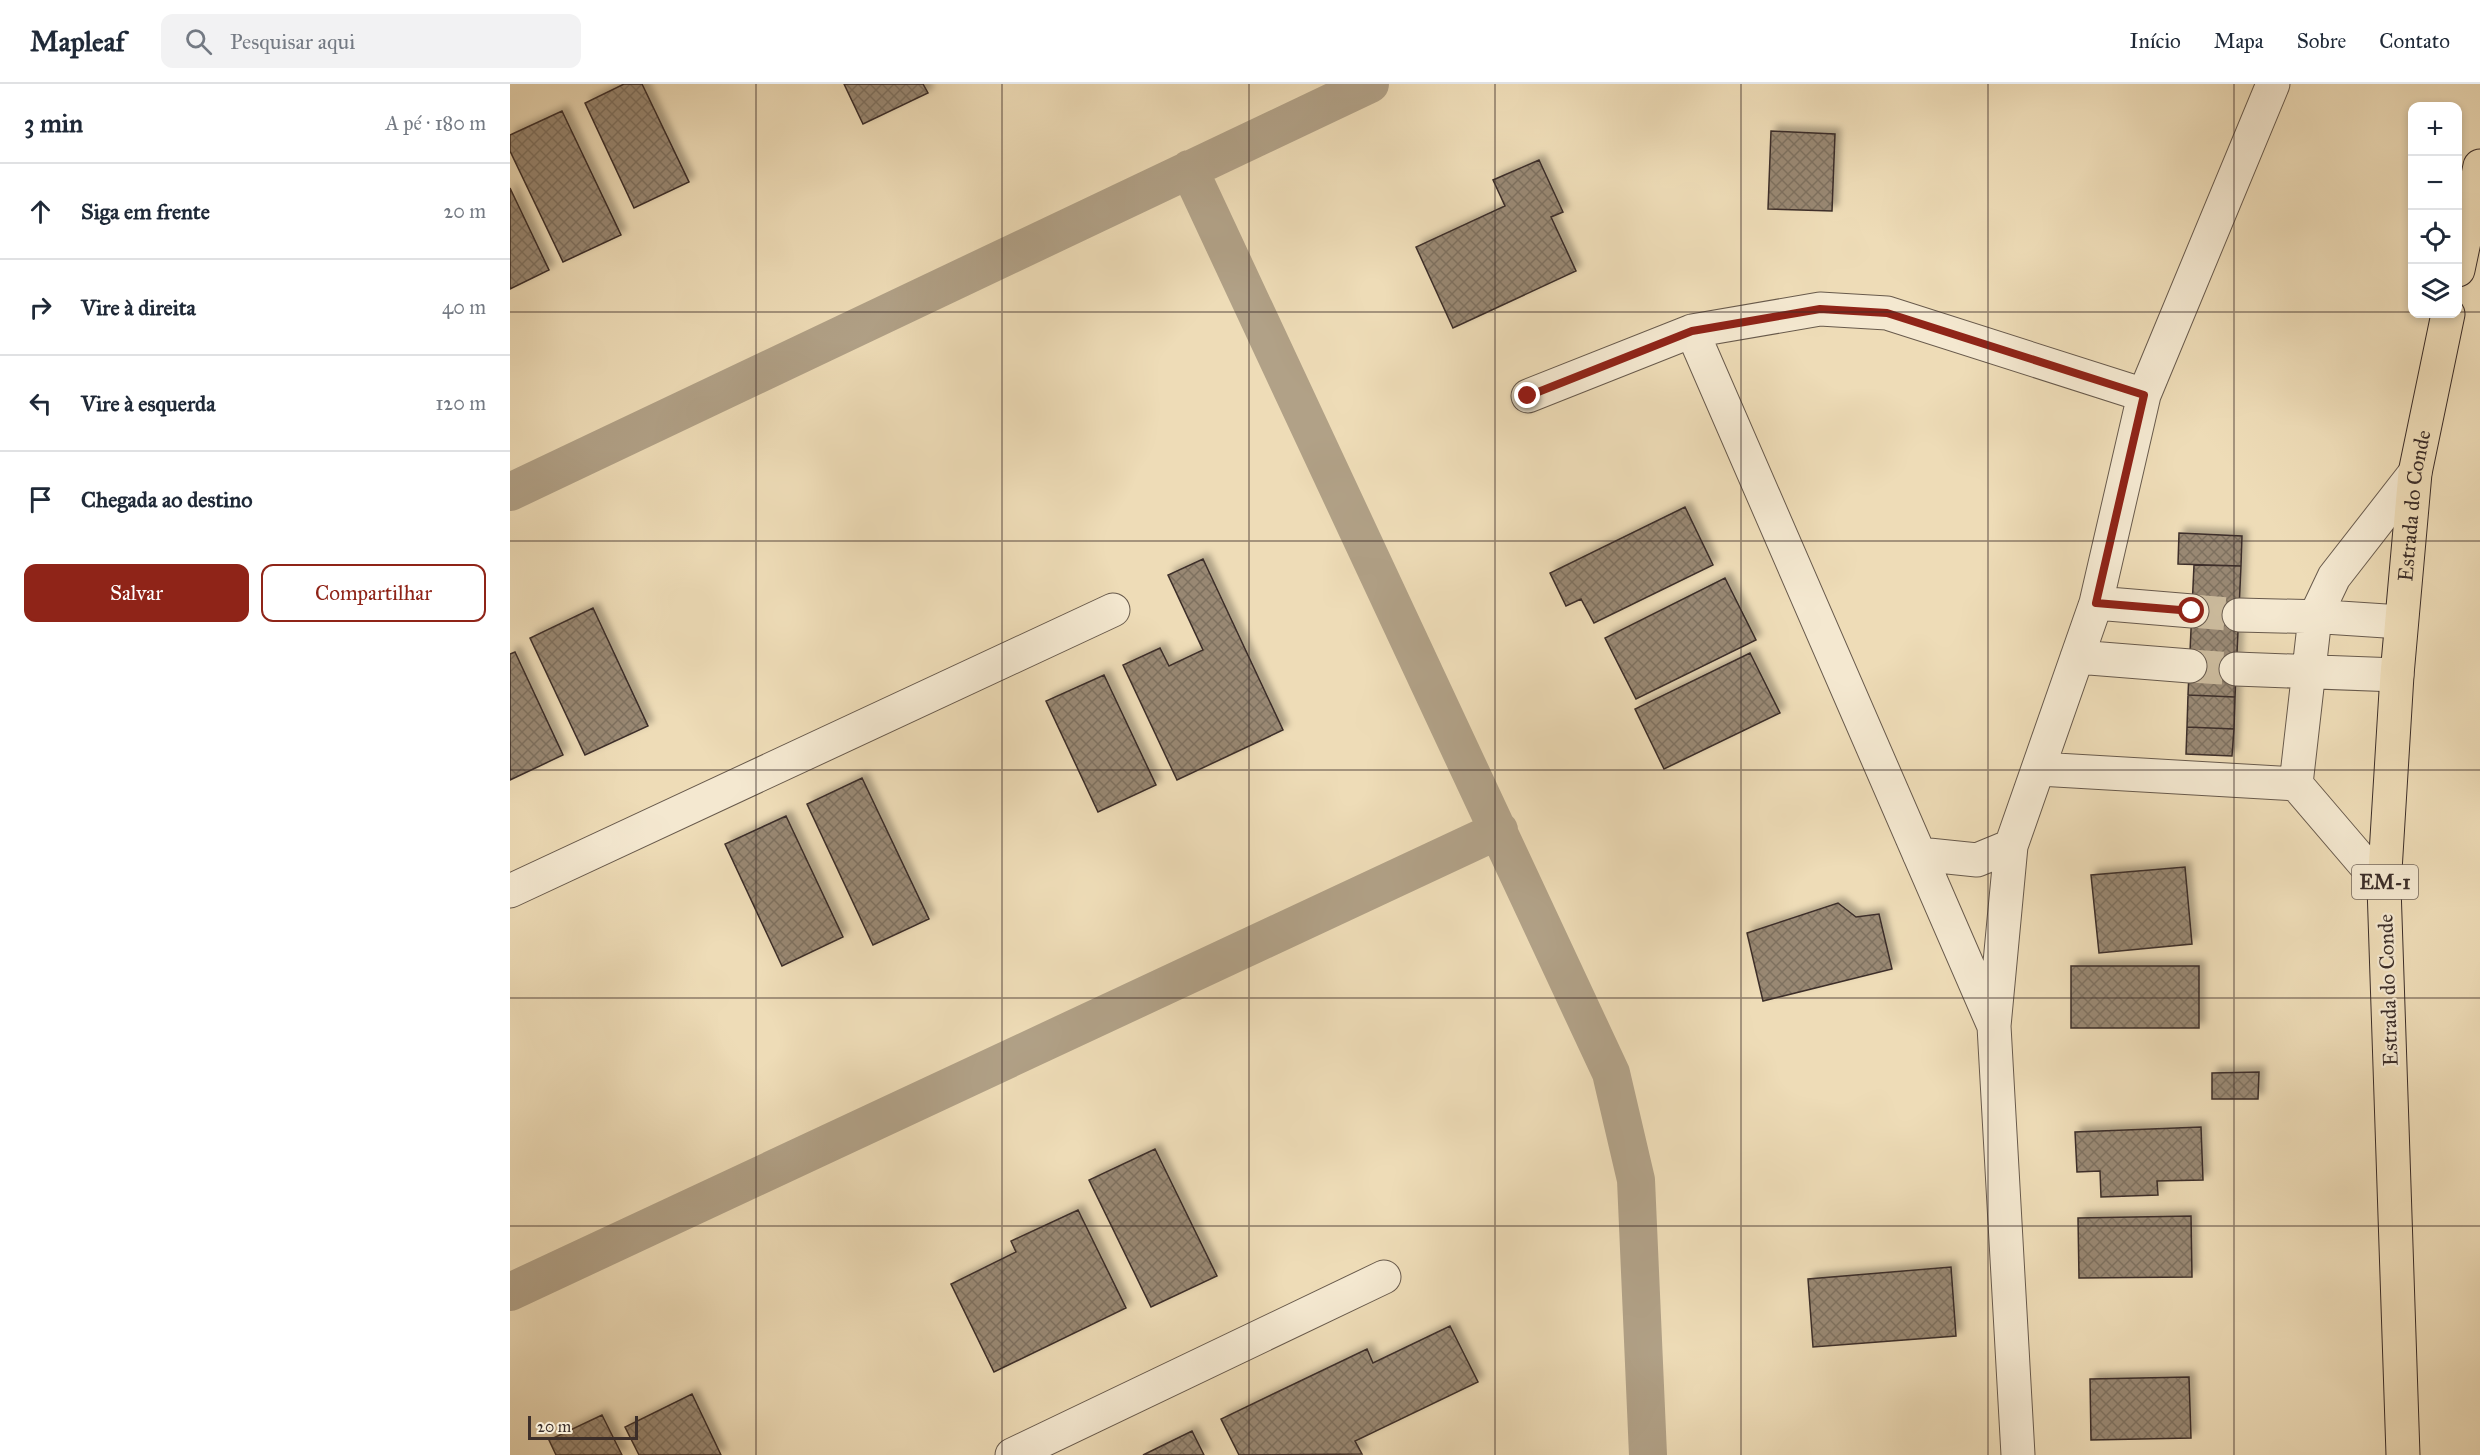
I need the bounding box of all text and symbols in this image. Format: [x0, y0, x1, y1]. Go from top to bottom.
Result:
search box [161, 14, 581, 68]
text: Mapleaf [30, 24, 125, 59]
icon: search [182, 25, 215, 58]
text: Pesquisar aqui [230, 28, 355, 55]
text: Início [2130, 28, 2181, 54]
text: Mapa [2214, 28, 2264, 54]
text: Sobre [2297, 28, 2346, 54]
text: Contato [2379, 28, 2450, 54]
map controls [2408, 102, 2462, 318]
button: + [2408, 102, 2462, 156]
text: 3 min [24, 107, 83, 139]
text: A pé · 180 m [386, 111, 486, 135]
button: − [2408, 156, 2462, 210]
icon: ahead [24, 195, 57, 228]
text: Siga em frente [81, 198, 210, 225]
text: 20 m [443, 199, 486, 223]
button: locate [2408, 210, 2462, 264]
button: layers [2408, 264, 2462, 318]
icon: right [24, 291, 57, 324]
text: Vire à direita [81, 294, 196, 321]
text: 40 m [442, 295, 486, 319]
route end [1514, 382, 1540, 408]
icon: left [24, 387, 57, 420]
text: Vire à esquerda [81, 390, 215, 417]
text: 120 m [435, 391, 486, 415]
street label: Estrada do Conde [2392, 427, 2437, 582]
icon: arrive [24, 483, 57, 516]
text: Chegada ao destino [81, 486, 252, 513]
button: Salvar [24, 564, 249, 622]
button: Compartilhar [261, 564, 486, 622]
route start [2178, 597, 2204, 623]
road number: EM-1 [2352, 865, 2418, 899]
street label: Estrada do Conde [2372, 913, 2404, 1067]
scale bar [528, 1413, 638, 1440]
text: 20 m [537, 1417, 571, 1436]

